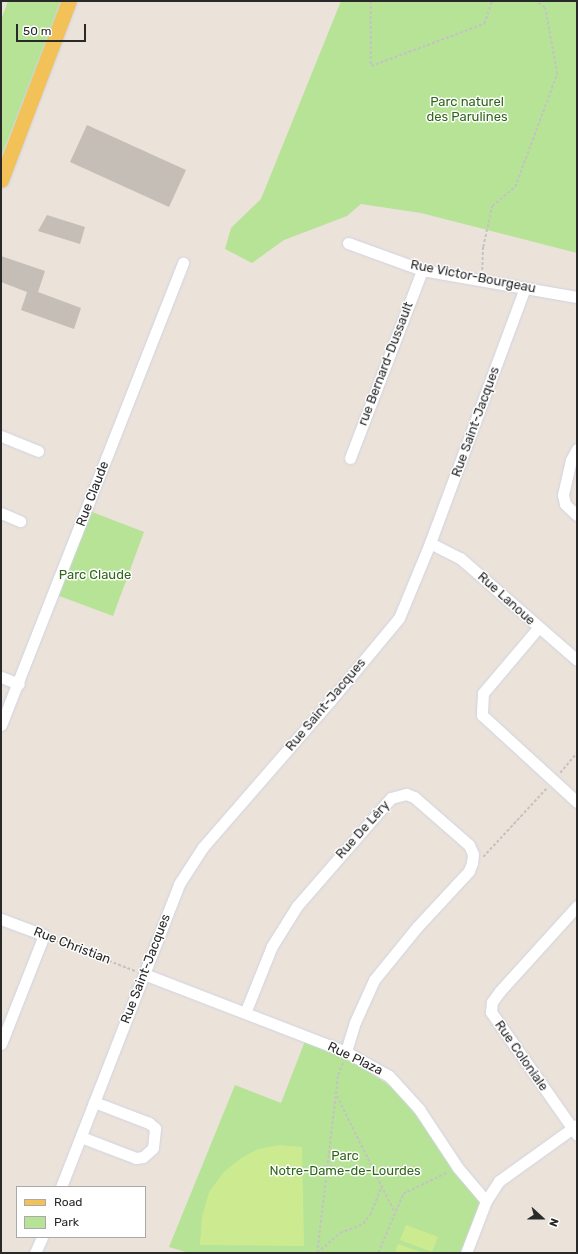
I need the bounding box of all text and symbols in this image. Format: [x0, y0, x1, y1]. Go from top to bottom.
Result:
scale bar [18, 16, 88, 42]
text: 50 m [23, 24, 51, 38]
park label: Parc naturel des Parulines [426, 95, 508, 126]
street label: Rue Victor-Bourgeau [409, 257, 537, 297]
street label: rue Bernard-Dussault [355, 300, 417, 428]
street label: Rue Saint-Jacques [449, 365, 503, 479]
street label: Rue Claude [73, 459, 113, 529]
park label: Parc Claude [59, 567, 131, 583]
street label: Rue Lanoue [474, 569, 538, 629]
street label: Rue Saint-Jacques [283, 656, 369, 754]
street label: Rue De Léry [333, 798, 393, 862]
street label: Rue Saint-Jacques [118, 912, 174, 1026]
street label: Rue Christian [31, 924, 113, 968]
street label: Rue Coloniale [491, 1018, 551, 1094]
street label: Rue Plaza [325, 1039, 385, 1079]
park label: Parc Notre-Dame-de-Lourdes [269, 1149, 421, 1180]
legend [16, 1186, 146, 1238]
text: Road [54, 1195, 82, 1209]
north arrow [522, 1198, 562, 1238]
text: Park [54, 1215, 79, 1229]
text: N [546, 1216, 561, 1228]

